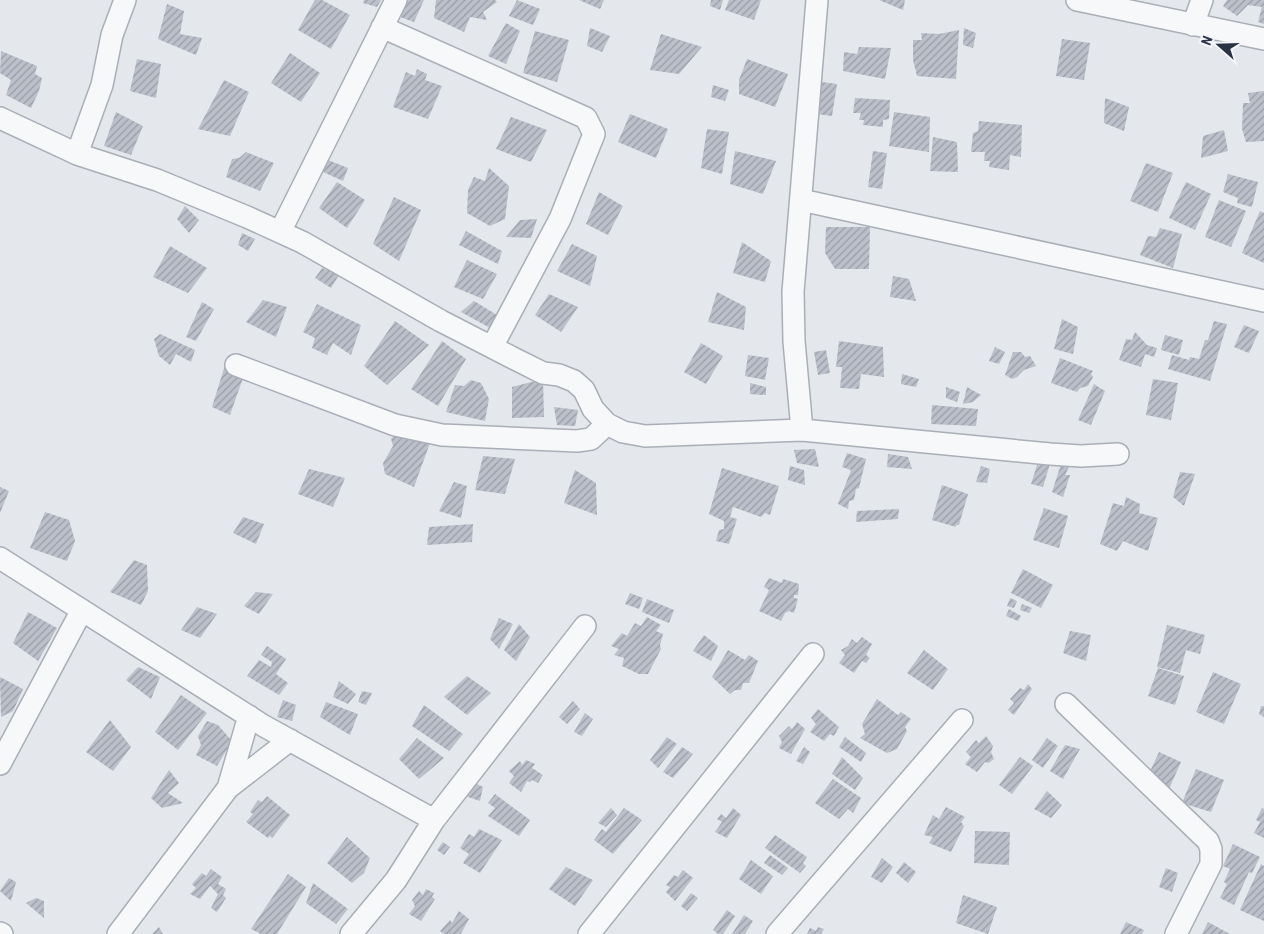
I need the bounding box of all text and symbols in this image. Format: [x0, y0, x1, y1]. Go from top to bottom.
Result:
north arrow [1194, 20, 1244, 70]
text: N [1198, 34, 1216, 47]

